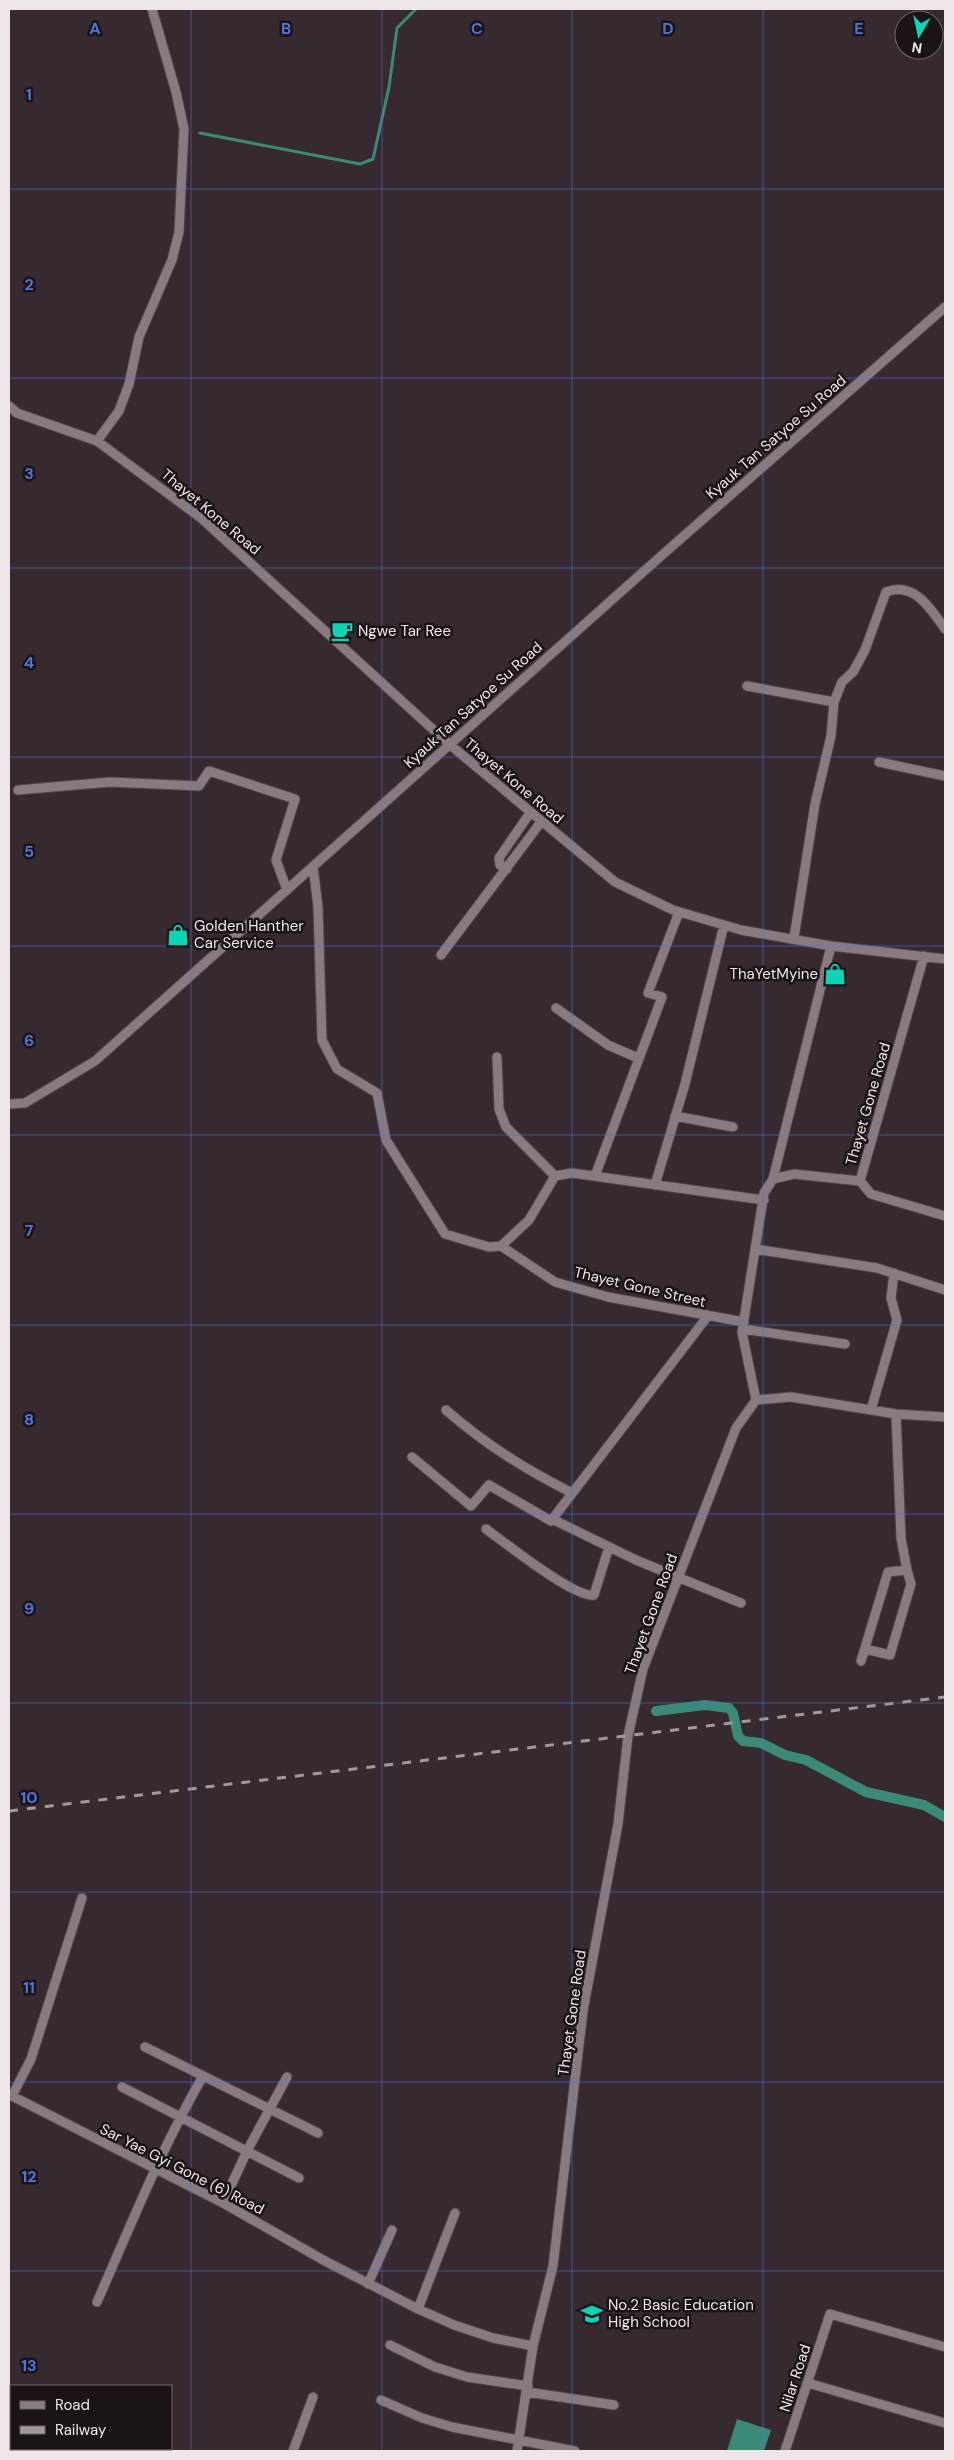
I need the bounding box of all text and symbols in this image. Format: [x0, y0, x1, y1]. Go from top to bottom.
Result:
north arrow [894, 10, 944, 60]
text: A [89, 18, 101, 39]
text: B [281, 18, 291, 39]
text: C [471, 18, 483, 39]
text: D [662, 18, 674, 39]
text: E [854, 18, 864, 39]
text: N [911, 38, 923, 58]
text: 1 [26, 84, 32, 105]
text: 2 [24, 274, 34, 295]
street label: Kyauk Tan Satyoe Su Road [701, 370, 851, 504]
text: 3 [24, 463, 34, 484]
street label: Thayet Kone Road [157, 465, 265, 559]
cafe icon: Ngwe Tar Ree [329, 618, 355, 644]
place label: Ngwe Tar Ree [358, 621, 451, 641]
street label: Kyauk Tan Satyoe Su Road [399, 637, 547, 773]
text: 4 [24, 652, 34, 673]
street label: Thayet Kone Road [460, 734, 568, 828]
text: 5 [24, 841, 34, 862]
place label: Golden Hanther Car Service [194, 916, 304, 953]
shop icon: Golden Hanther Car Service [165, 922, 191, 948]
shop icon: ThaYetMyine [822, 961, 848, 987]
place label: ThaYetMyine [730, 964, 818, 984]
text: 6 [24, 1030, 34, 1051]
street label: Thayet Gone Road [841, 1040, 895, 1168]
text: 7 [25, 1220, 34, 1241]
street label: Thayet Gone Street [572, 1262, 708, 1312]
text: 8 [24, 1409, 34, 1430]
street label: Thayet Gone Road [620, 1551, 682, 1677]
text: 9 [24, 1598, 34, 1619]
text: 10 [20, 1787, 38, 1808]
street label: Thayet Gone Road [553, 1949, 591, 2077]
text: 11 [23, 1977, 35, 1998]
street label: Sar Yae Gyi Gone (6) Road [96, 2119, 268, 2219]
text: 12 [21, 2166, 37, 2187]
place label: No.2 Basic Education High School [608, 2295, 754, 2332]
school or university icon: No.2 Basic Education High School [579, 2301, 605, 2327]
street label: Nilar Road [775, 2342, 815, 2414]
text: 13 [21, 2355, 37, 2376]
legend [10, 2385, 172, 2450]
text: Road [55, 2395, 90, 2415]
text: Railway [55, 2420, 107, 2440]

